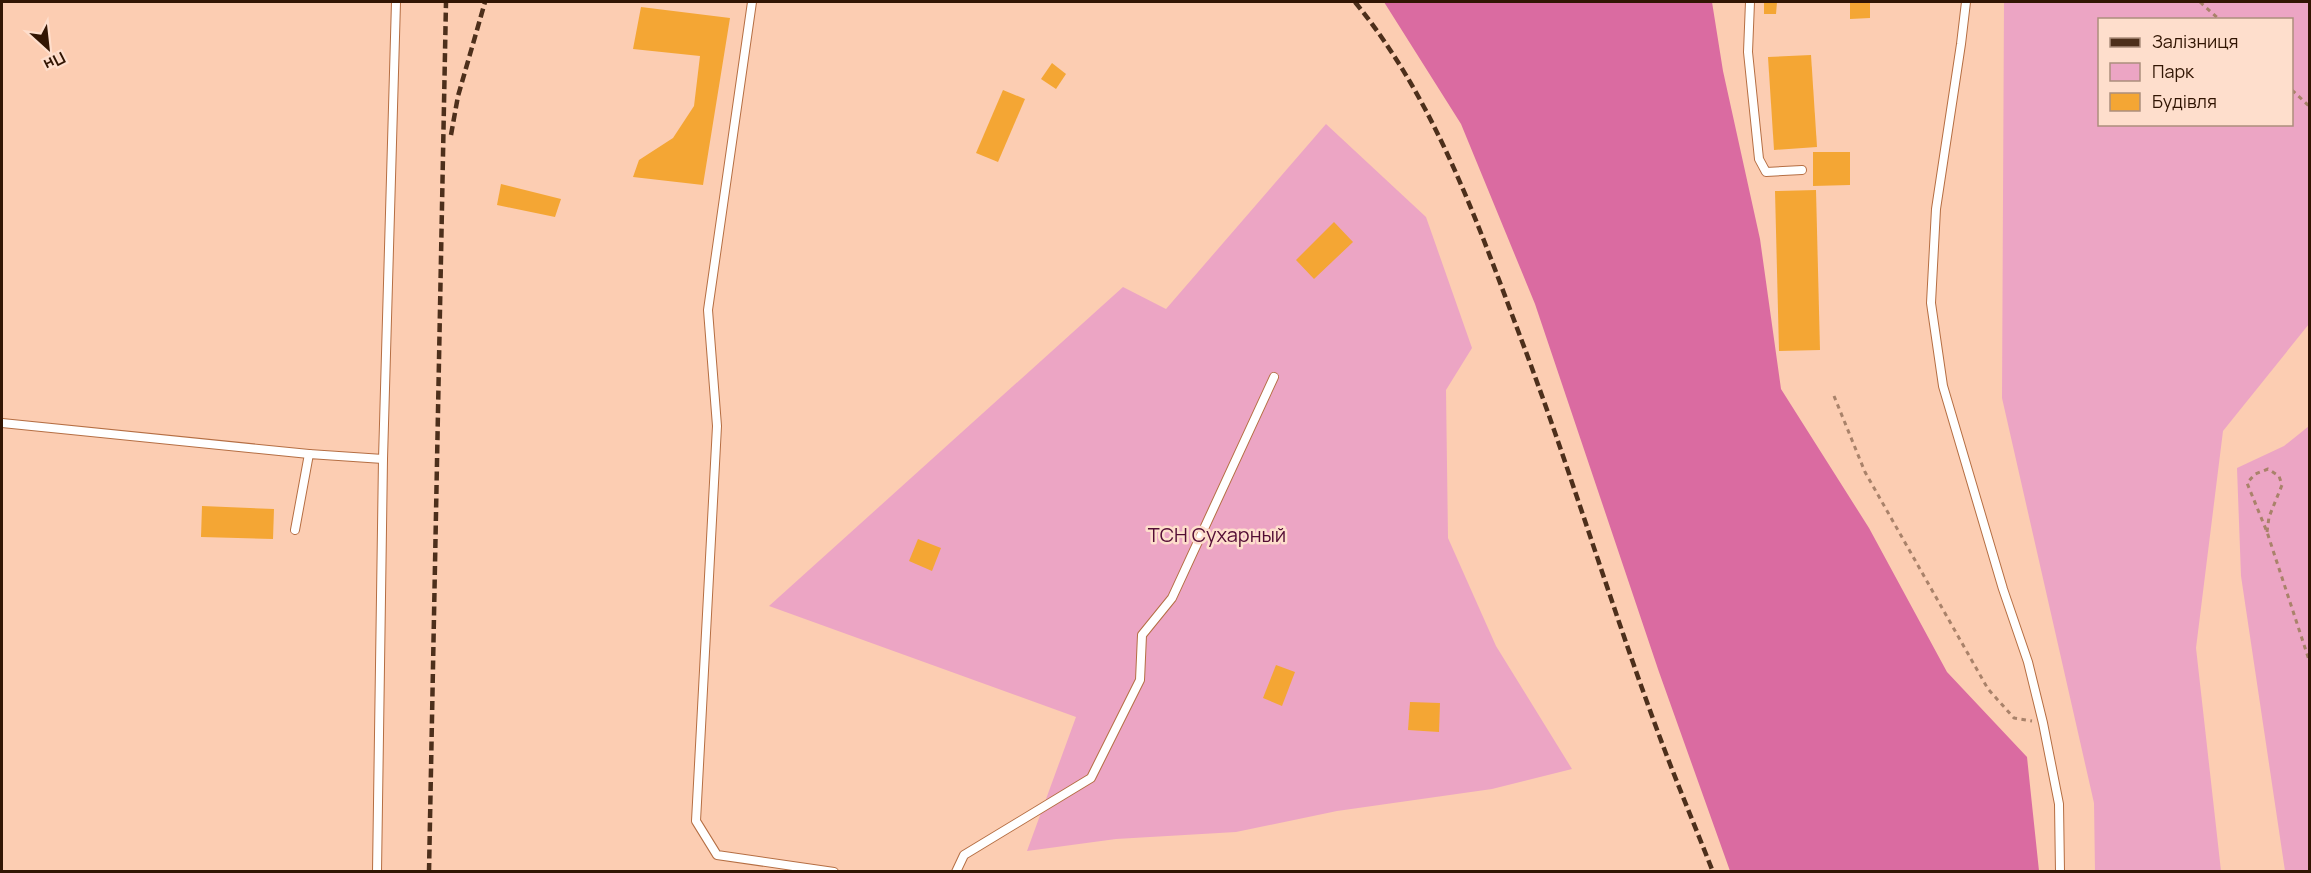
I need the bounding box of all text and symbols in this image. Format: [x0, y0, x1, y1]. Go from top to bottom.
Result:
north arrow [18, 18, 78, 78]
legend [2098, 18, 2293, 126]
text: Залізниця [2152, 29, 2238, 53]
text: Пн [40, 47, 69, 76]
text: Парк [2152, 59, 2195, 83]
text: Будівля [2152, 89, 2217, 113]
park label: ТСН Сухарный [1148, 521, 1286, 548]

